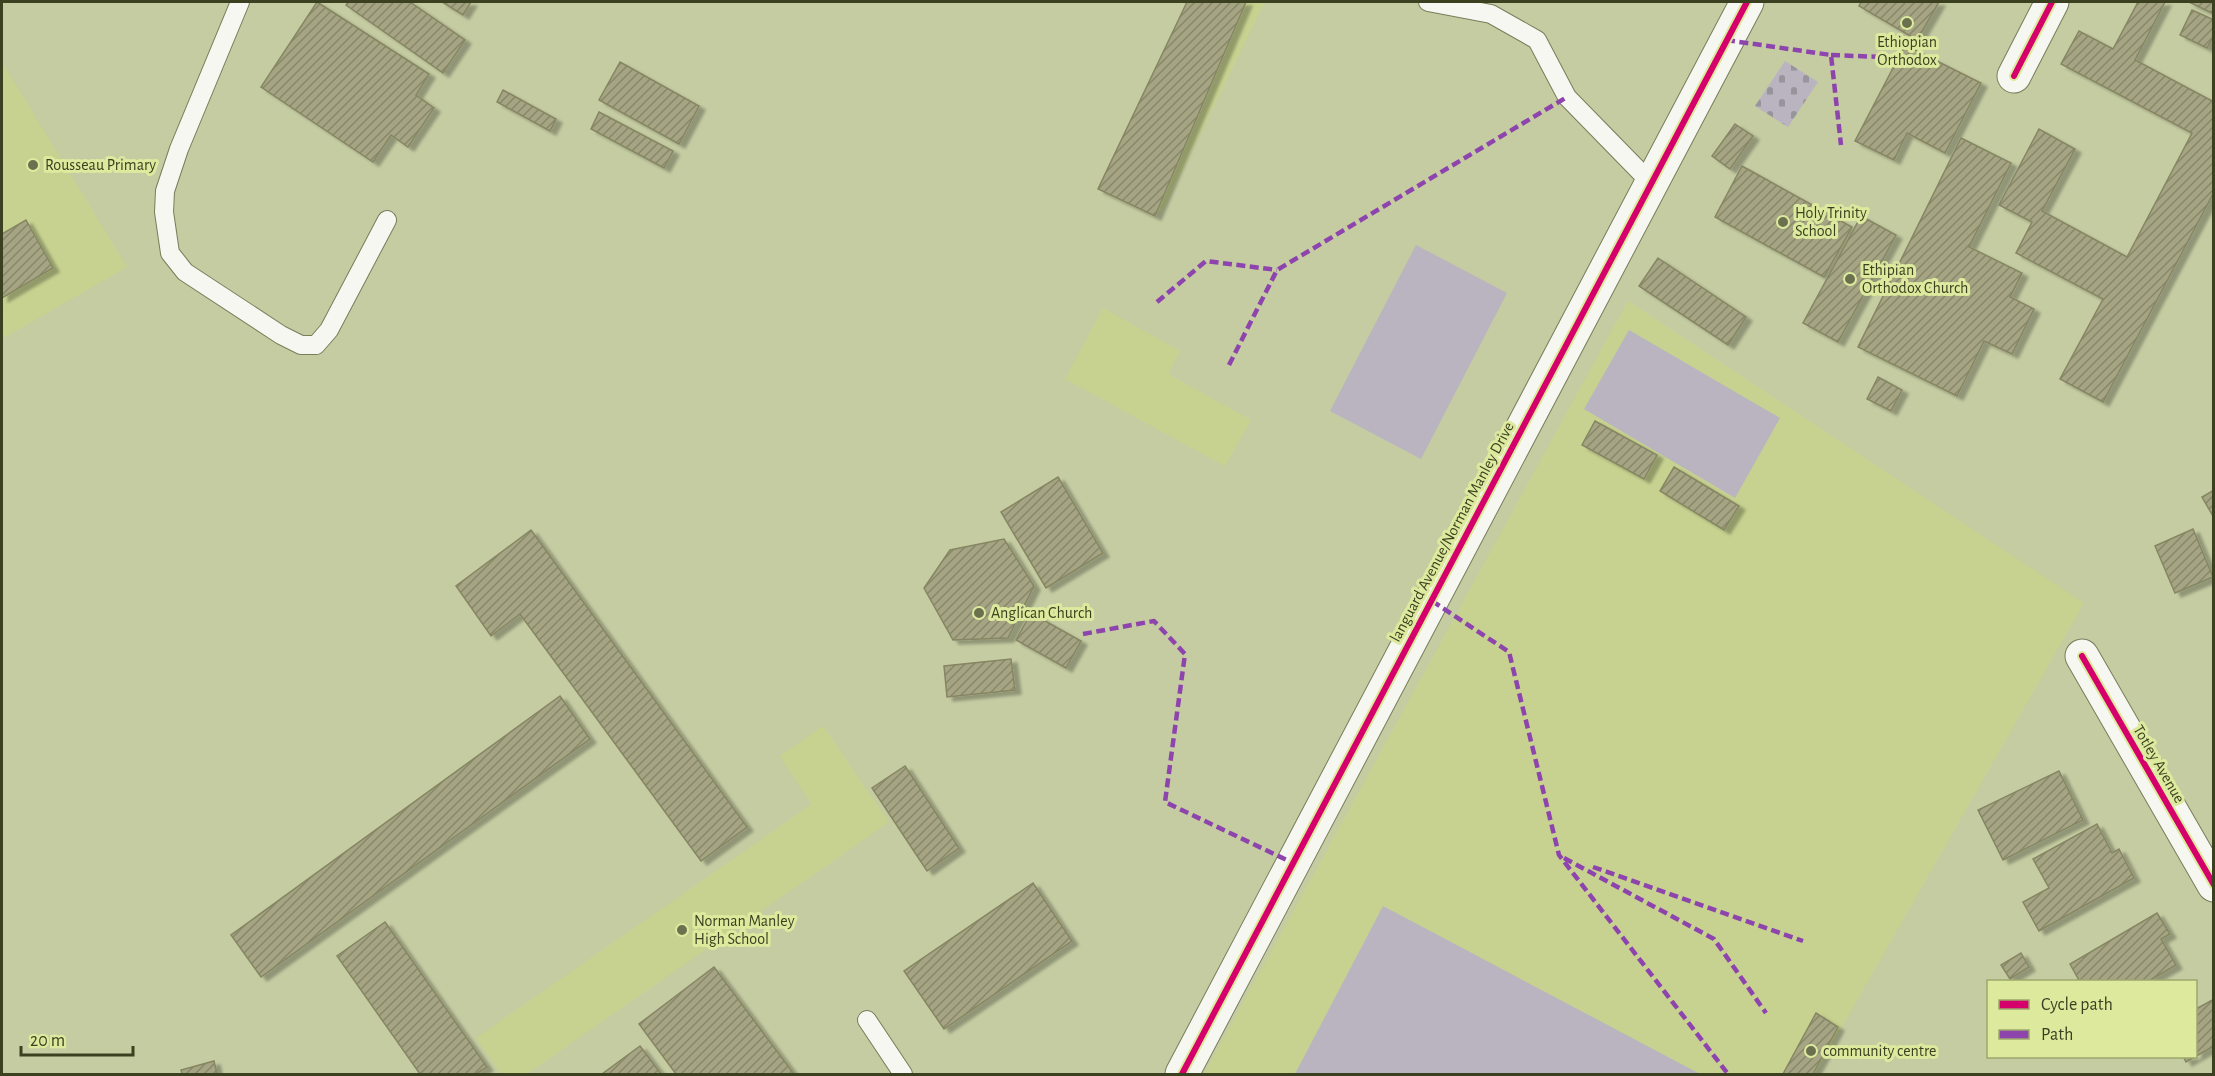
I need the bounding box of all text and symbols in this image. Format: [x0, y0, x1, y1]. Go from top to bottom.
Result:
marker: Ethiopian Orthodox [1900, 16, 1914, 30]
place label: Ethiopian Orthodox [1877, 34, 1937, 68]
place label: Rousseau Primary [45, 157, 156, 174]
marker: Rousseau Primary [26, 158, 40, 172]
place label: Holy Trinity School [1795, 205, 1867, 239]
marker: Holy Trinity School [1776, 215, 1790, 229]
place label: Ethipian Orthodox Church [1862, 262, 1968, 296]
marker: Ethipian Orthodox Church [1843, 272, 1857, 286]
street label: languard Avenue/Norman Manley Drive [1387, 419, 1518, 645]
place label: Anglican Church [991, 605, 1092, 621]
marker: Anglican Church [972, 606, 986, 620]
street label: Totley Avenue [2129, 722, 2188, 806]
place label: Norman Manley High School [694, 913, 795, 947]
marker: Norman Manley High School [675, 923, 689, 937]
legend [1987, 980, 2197, 1058]
text: Cycle path [2041, 996, 2113, 1014]
scale bar [21, 1019, 134, 1057]
text: Path [2041, 1026, 2073, 1044]
text: 20 m [30, 1032, 65, 1050]
place label: community centre [1823, 1043, 1936, 1060]
marker: community centre [1804, 1044, 1818, 1058]

